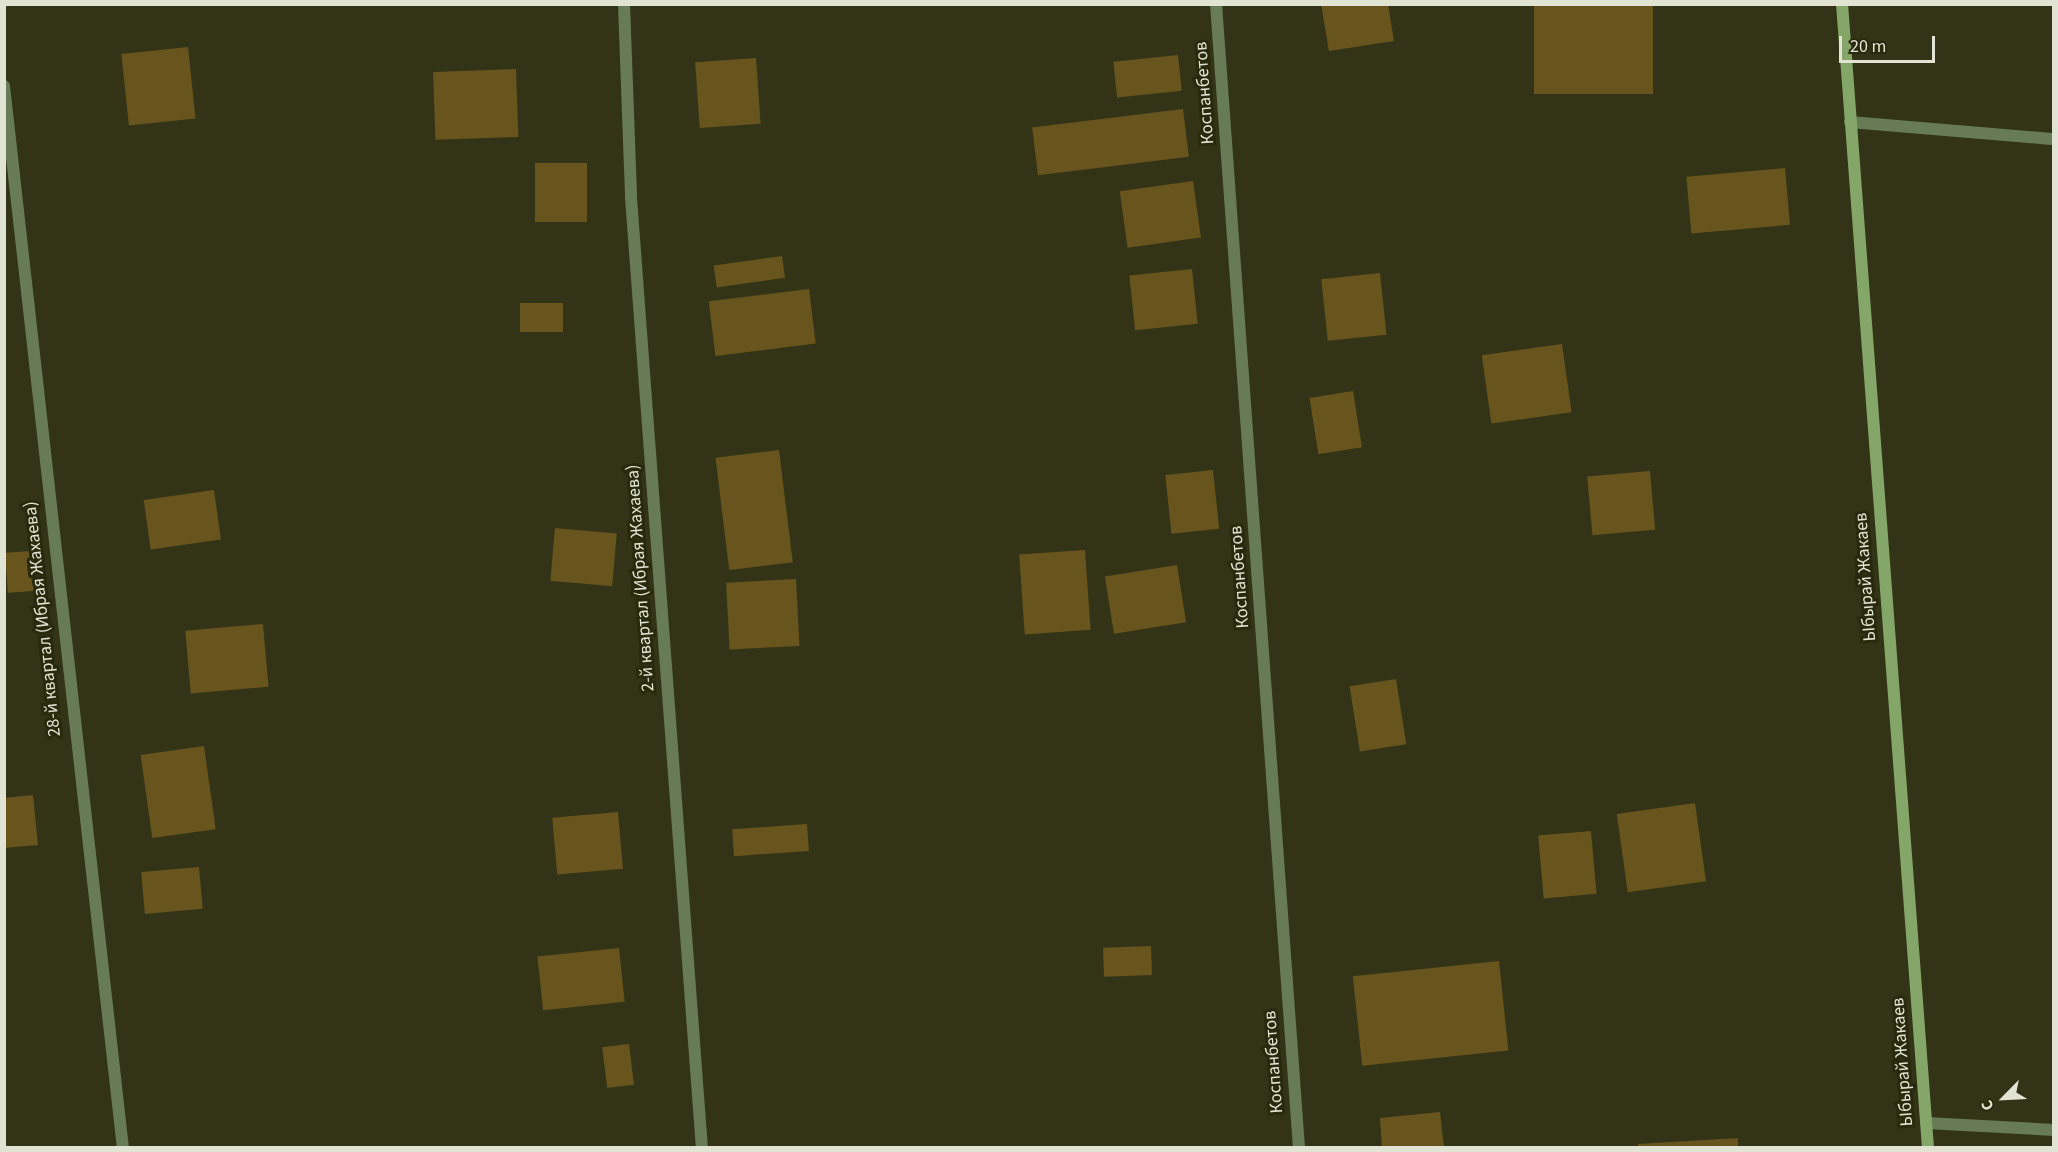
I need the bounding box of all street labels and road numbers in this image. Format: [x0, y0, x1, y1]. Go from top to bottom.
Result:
street label: Коспанбетов [1191, 41, 1219, 145]
street label: 2-й квартал (Ибрая Жахаева) [622, 464, 660, 692]
street label: 28-й квартал (Ибрая Жахаева) [20, 500, 66, 738]
street label: Ыбырай Жакаев [1851, 512, 1881, 642]
street label: Коспанбетов [1226, 525, 1254, 629]
street label: Ыбырай Жакаев [1888, 997, 1918, 1127]
street label: Коспанбетов [1260, 1010, 1288, 1114]

